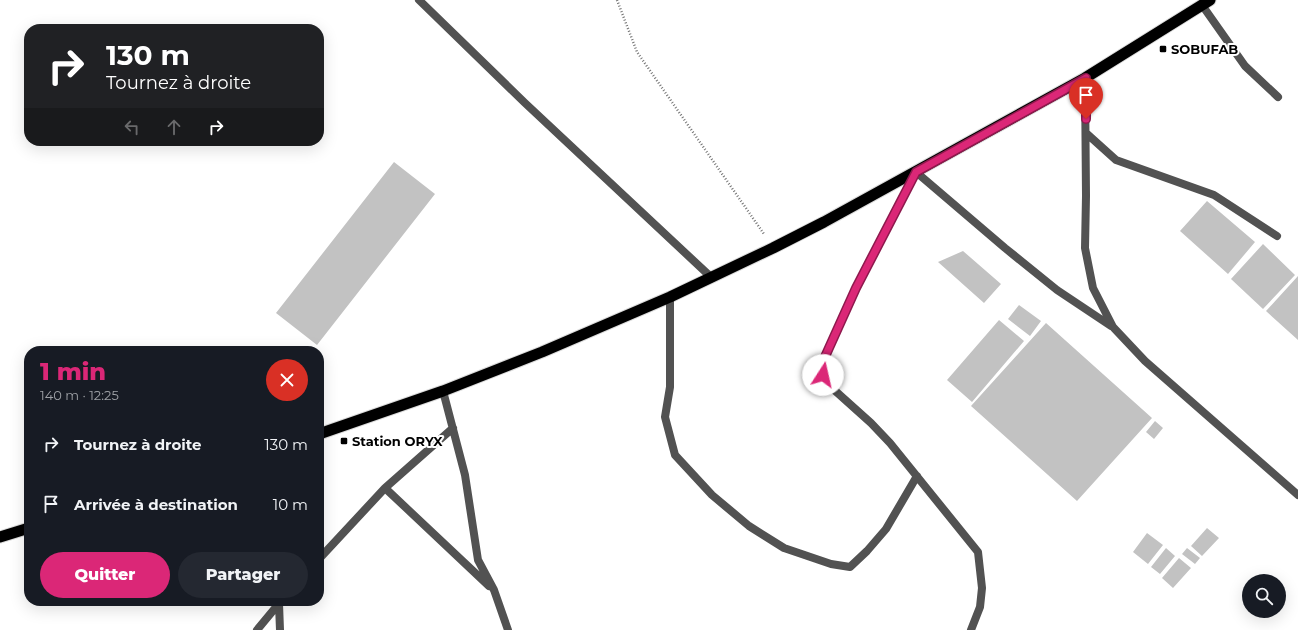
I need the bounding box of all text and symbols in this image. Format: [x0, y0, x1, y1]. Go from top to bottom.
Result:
text: 130 m [106, 38, 190, 72]
icon: right [40, 40, 92, 92]
place label: SOBUFAB [1171, 41, 1238, 57]
marker: SOBUFAB [1158, 44, 1168, 54]
text: Tournez à droite [106, 72, 251, 94]
pin [1069, 78, 1103, 119]
icon: arrive [1075, 84, 1097, 106]
icon: left [121, 116, 143, 138]
icon: ahead [163, 116, 185, 138]
icon: right [205, 116, 227, 138]
position arrow [802, 354, 844, 396]
text: 1 min [40, 357, 106, 386]
button: close [266, 359, 308, 401]
text: 140 m · 12:25 [40, 387, 119, 403]
icon: right [40, 433, 62, 455]
place label: Station ORYX [352, 433, 443, 449]
text: Tournez à droite [74, 435, 202, 454]
text: 130 m [264, 435, 308, 454]
marker: Station ORYX [339, 436, 349, 446]
icon: arrive [40, 493, 62, 515]
text: Arrivée à destination [74, 495, 238, 514]
text: 10 m [273, 495, 308, 514]
button: Quitter [40, 552, 170, 598]
button: Partager [178, 552, 308, 598]
map controls [1242, 574, 1286, 618]
button: search [1242, 574, 1286, 618]

